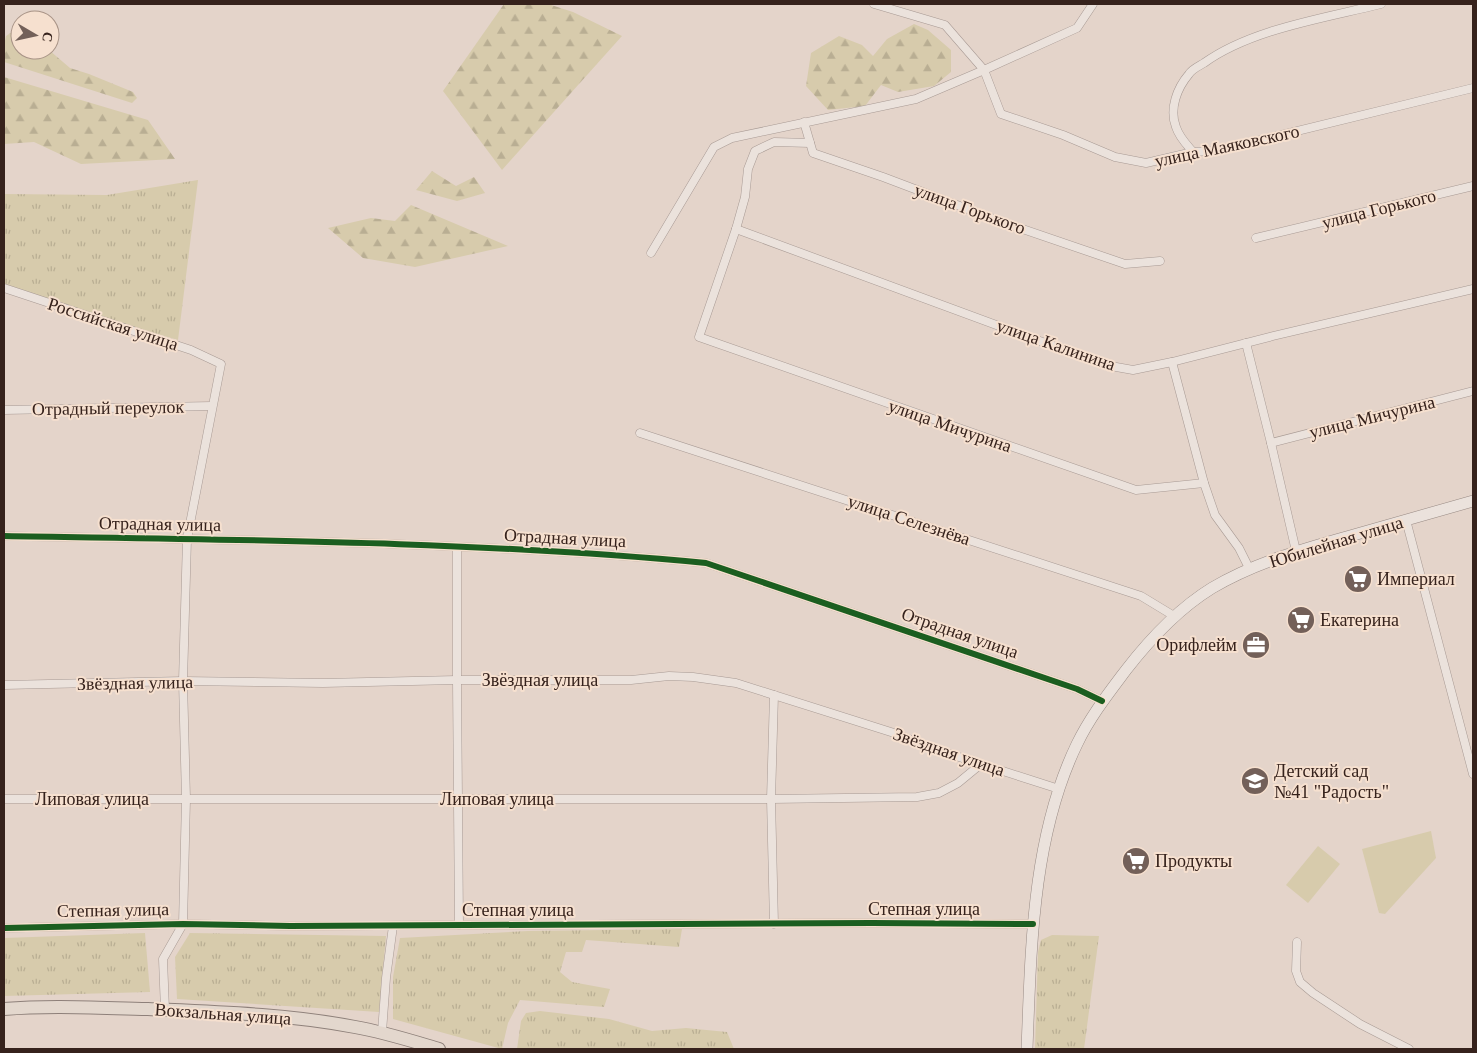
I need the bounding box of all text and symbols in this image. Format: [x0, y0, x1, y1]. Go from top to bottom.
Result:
north arrow [10, 10, 60, 60]
text: С [39, 31, 56, 43]
street label: улица Маяковского [1153, 121, 1301, 171]
street label: улица Горького [912, 180, 1028, 238]
street label: улица Горького [1320, 185, 1438, 233]
street label: Российская улица [45, 293, 181, 355]
street label: улица Калинина [994, 315, 1118, 375]
street label: улица Мичурина [1307, 392, 1437, 442]
street label: улица Мичурина [886, 396, 1014, 456]
street label: Отрадный переулок [32, 397, 185, 419]
street label: улица Селезнёва [845, 491, 973, 549]
street label: Юбилейная улица [1267, 512, 1405, 572]
street label: Отрадная улица [99, 513, 221, 535]
street label: Отрадная улица [504, 525, 626, 551]
supermarket icon: Империал [1343, 564, 1373, 594]
place label: Империал [1377, 569, 1455, 589]
street label: Отрадная улица [899, 604, 1021, 662]
supermarket icon: Екатерина [1286, 605, 1316, 635]
place label: Екатерина [1320, 610, 1399, 630]
office icon: Орифлейм [1241, 630, 1271, 660]
place label: Орифлейм [1156, 635, 1237, 655]
street label: Звёздная улица [482, 670, 598, 690]
street label: Звёздная улица [77, 672, 193, 694]
street label: Звёздная улица [891, 724, 1007, 780]
place label: Детский сад №41 "Радость" [1274, 761, 1389, 802]
school or university icon: Детский сад №41 "Радость" [1240, 766, 1270, 796]
street label: Липовая улица [35, 789, 149, 809]
street label: Липовая улица [440, 789, 554, 809]
supermarket icon: Продукты [1121, 846, 1151, 876]
place label: Продукты [1155, 851, 1232, 871]
street label: Степная улица [57, 899, 169, 921]
street label: Степная улица [868, 899, 980, 919]
street label: Степная улица [462, 900, 574, 920]
street label: Вокзальная улица [154, 999, 292, 1029]

